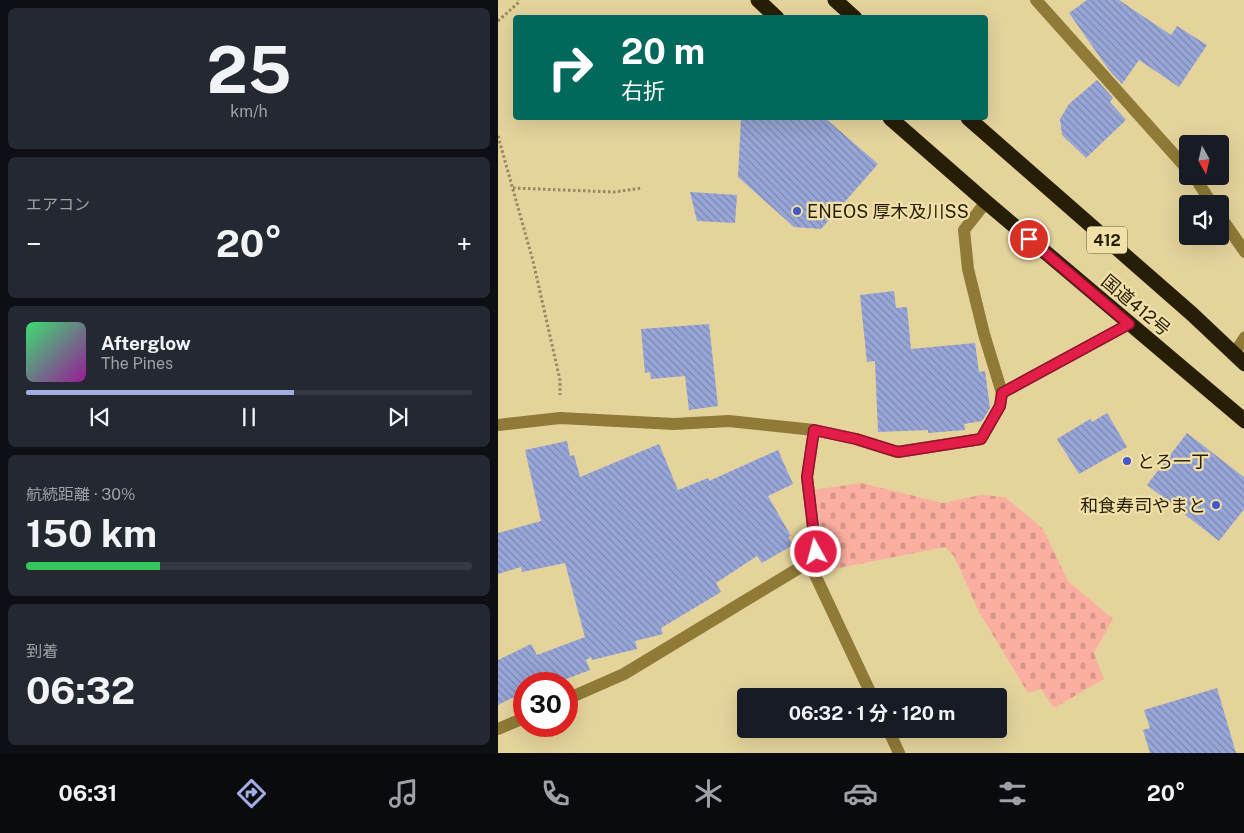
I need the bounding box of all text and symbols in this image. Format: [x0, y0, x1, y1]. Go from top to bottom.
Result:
text: 25 [206, 31, 292, 108]
text: 20 m [621, 31, 705, 72]
icon: right [538, 35, 603, 100]
text: 右折 [621, 78, 665, 104]
text: km/h [230, 102, 268, 121]
north arrow [1179, 135, 1229, 185]
map controls [1179, 135, 1229, 245]
text: エアコン [26, 195, 90, 214]
button: sound [1179, 195, 1229, 245]
place label: ENEOS 厚木及川SS [807, 201, 969, 222]
marker: ENEOS 厚木及川SS [791, 205, 803, 217]
pin [1008, 218, 1050, 260]
text: 20° [216, 221, 282, 266]
icon: arrive [1015, 225, 1043, 253]
road number: 412 [1087, 226, 1127, 254]
text: − [26, 227, 42, 260]
text: + [456, 227, 472, 260]
street label: 国道412号 [1097, 270, 1175, 340]
text: Afterglow [101, 332, 191, 354]
text: The Pines [101, 354, 173, 373]
icon: previous [86, 403, 114, 431]
icon: pause [235, 403, 263, 431]
icon: next [384, 403, 412, 431]
place label: とろ一丁 [1137, 451, 1209, 472]
marker: とろ一丁 [1121, 455, 1133, 467]
text: 航続距離 · 30% [26, 485, 136, 504]
place label: 和食寿司やまと [1080, 495, 1206, 516]
marker: 和食寿司やまと [1210, 499, 1222, 511]
text: 150 km [26, 511, 157, 556]
position arrow [789, 525, 841, 577]
text: 到着 [26, 642, 58, 661]
text: 06:32 [26, 668, 135, 713]
speed limit sign: 30 [513, 672, 578, 737]
text: 06:32 · 1 分 · 120 m [789, 702, 955, 724]
icon: directions [234, 776, 269, 811]
icon: music [386, 776, 421, 811]
icon: phone [538, 776, 573, 811]
icon: climate [691, 776, 726, 811]
icon: car [843, 776, 878, 811]
icon: filters [995, 776, 1030, 811]
text: 06:31 [59, 780, 117, 806]
text: 20° [1147, 780, 1185, 806]

